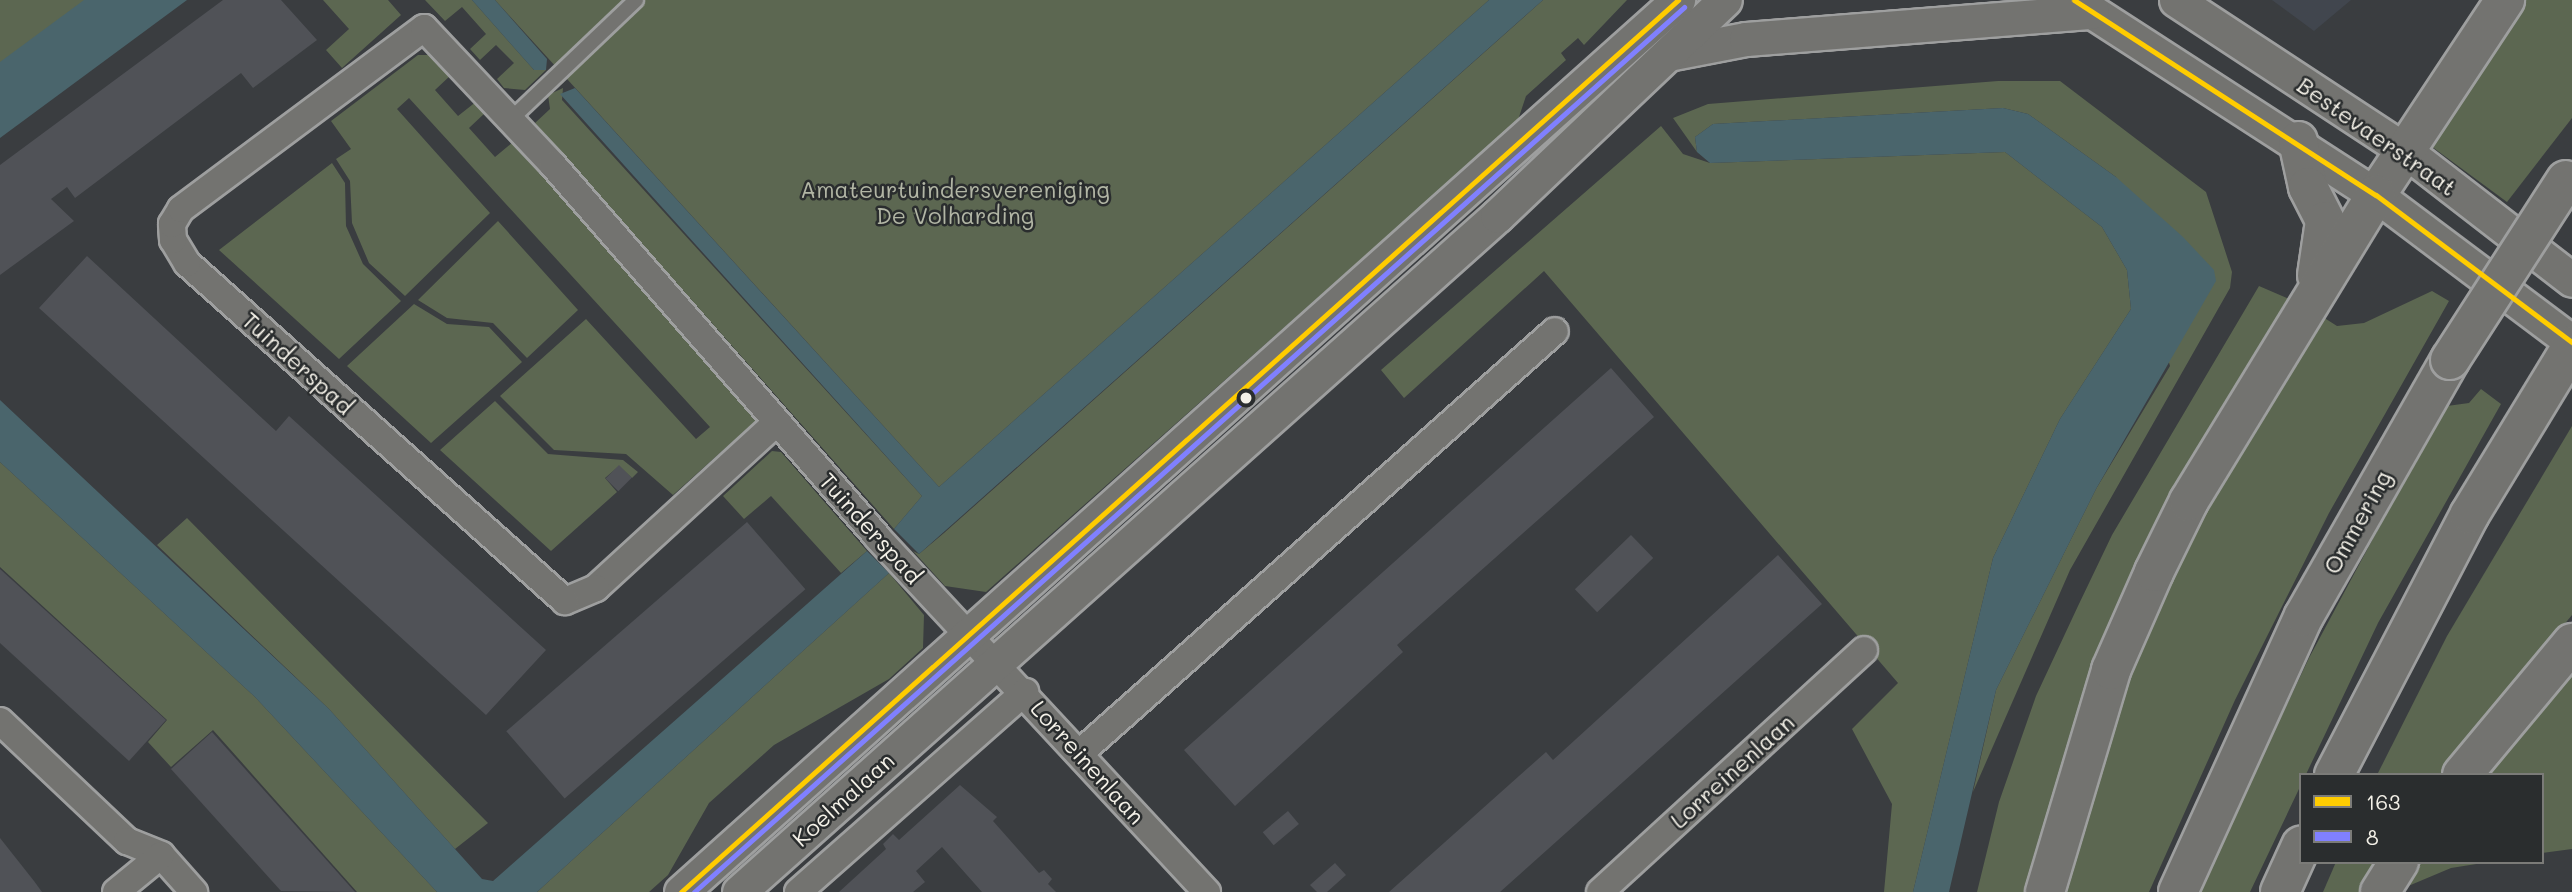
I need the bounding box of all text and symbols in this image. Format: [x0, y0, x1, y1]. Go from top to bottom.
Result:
street label: Bestevaerstraat [2292, 71, 2462, 201]
park label: Amateurtuindersvereniging De Volharding [800, 175, 1110, 229]
street label: Tuinderspad [237, 306, 359, 420]
unlabelled marker [1239, 391, 1253, 405]
street label: Ommering [2317, 466, 2397, 578]
street label: Tuinderspad [814, 467, 928, 589]
street label: Lorreinenlaan [1025, 694, 1151, 830]
street label: Lorreinenlaan [1664, 708, 1800, 834]
street label: Koelmalaan [786, 746, 900, 852]
legend [2299, 773, 2544, 864]
text: 163 [2366, 788, 2400, 815]
text: 8 [2366, 823, 2379, 850]

